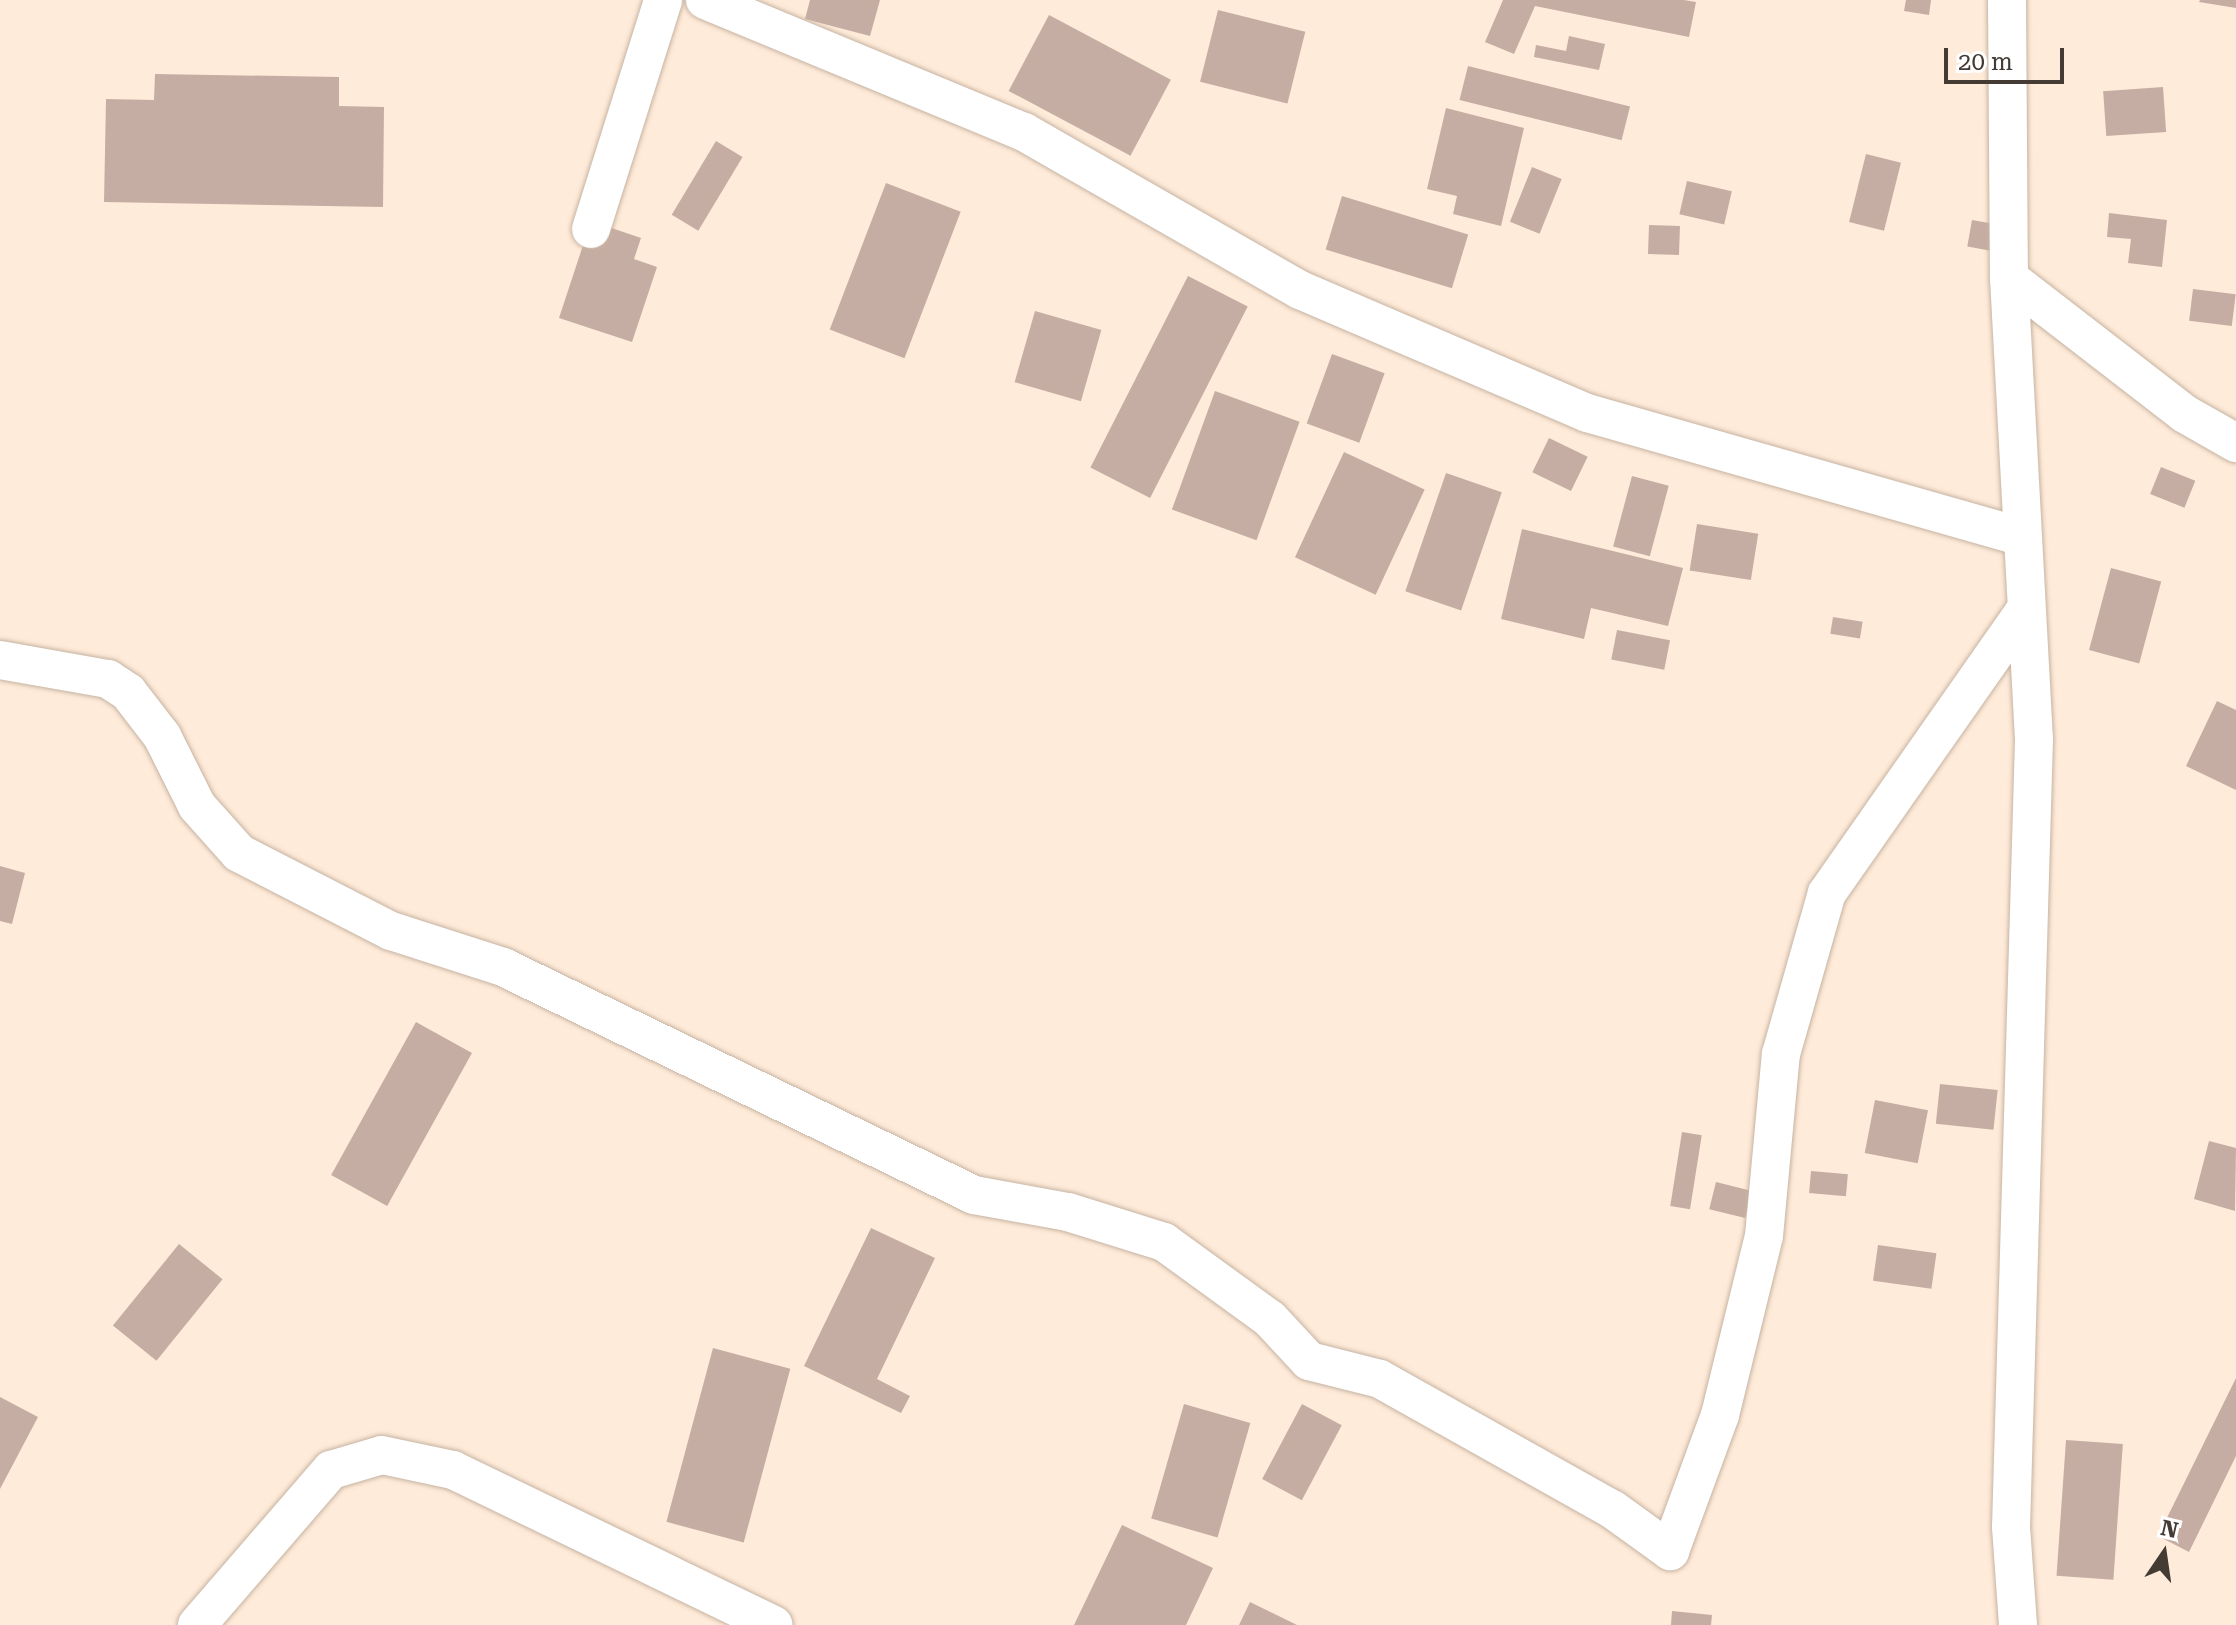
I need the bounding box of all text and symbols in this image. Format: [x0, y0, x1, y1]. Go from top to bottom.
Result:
scale bar [1948, 32, 2068, 82]
text: 20 m [1958, 48, 2013, 76]
north arrow [2124, 1513, 2204, 1593]
text: N [2158, 1515, 2181, 1543]

